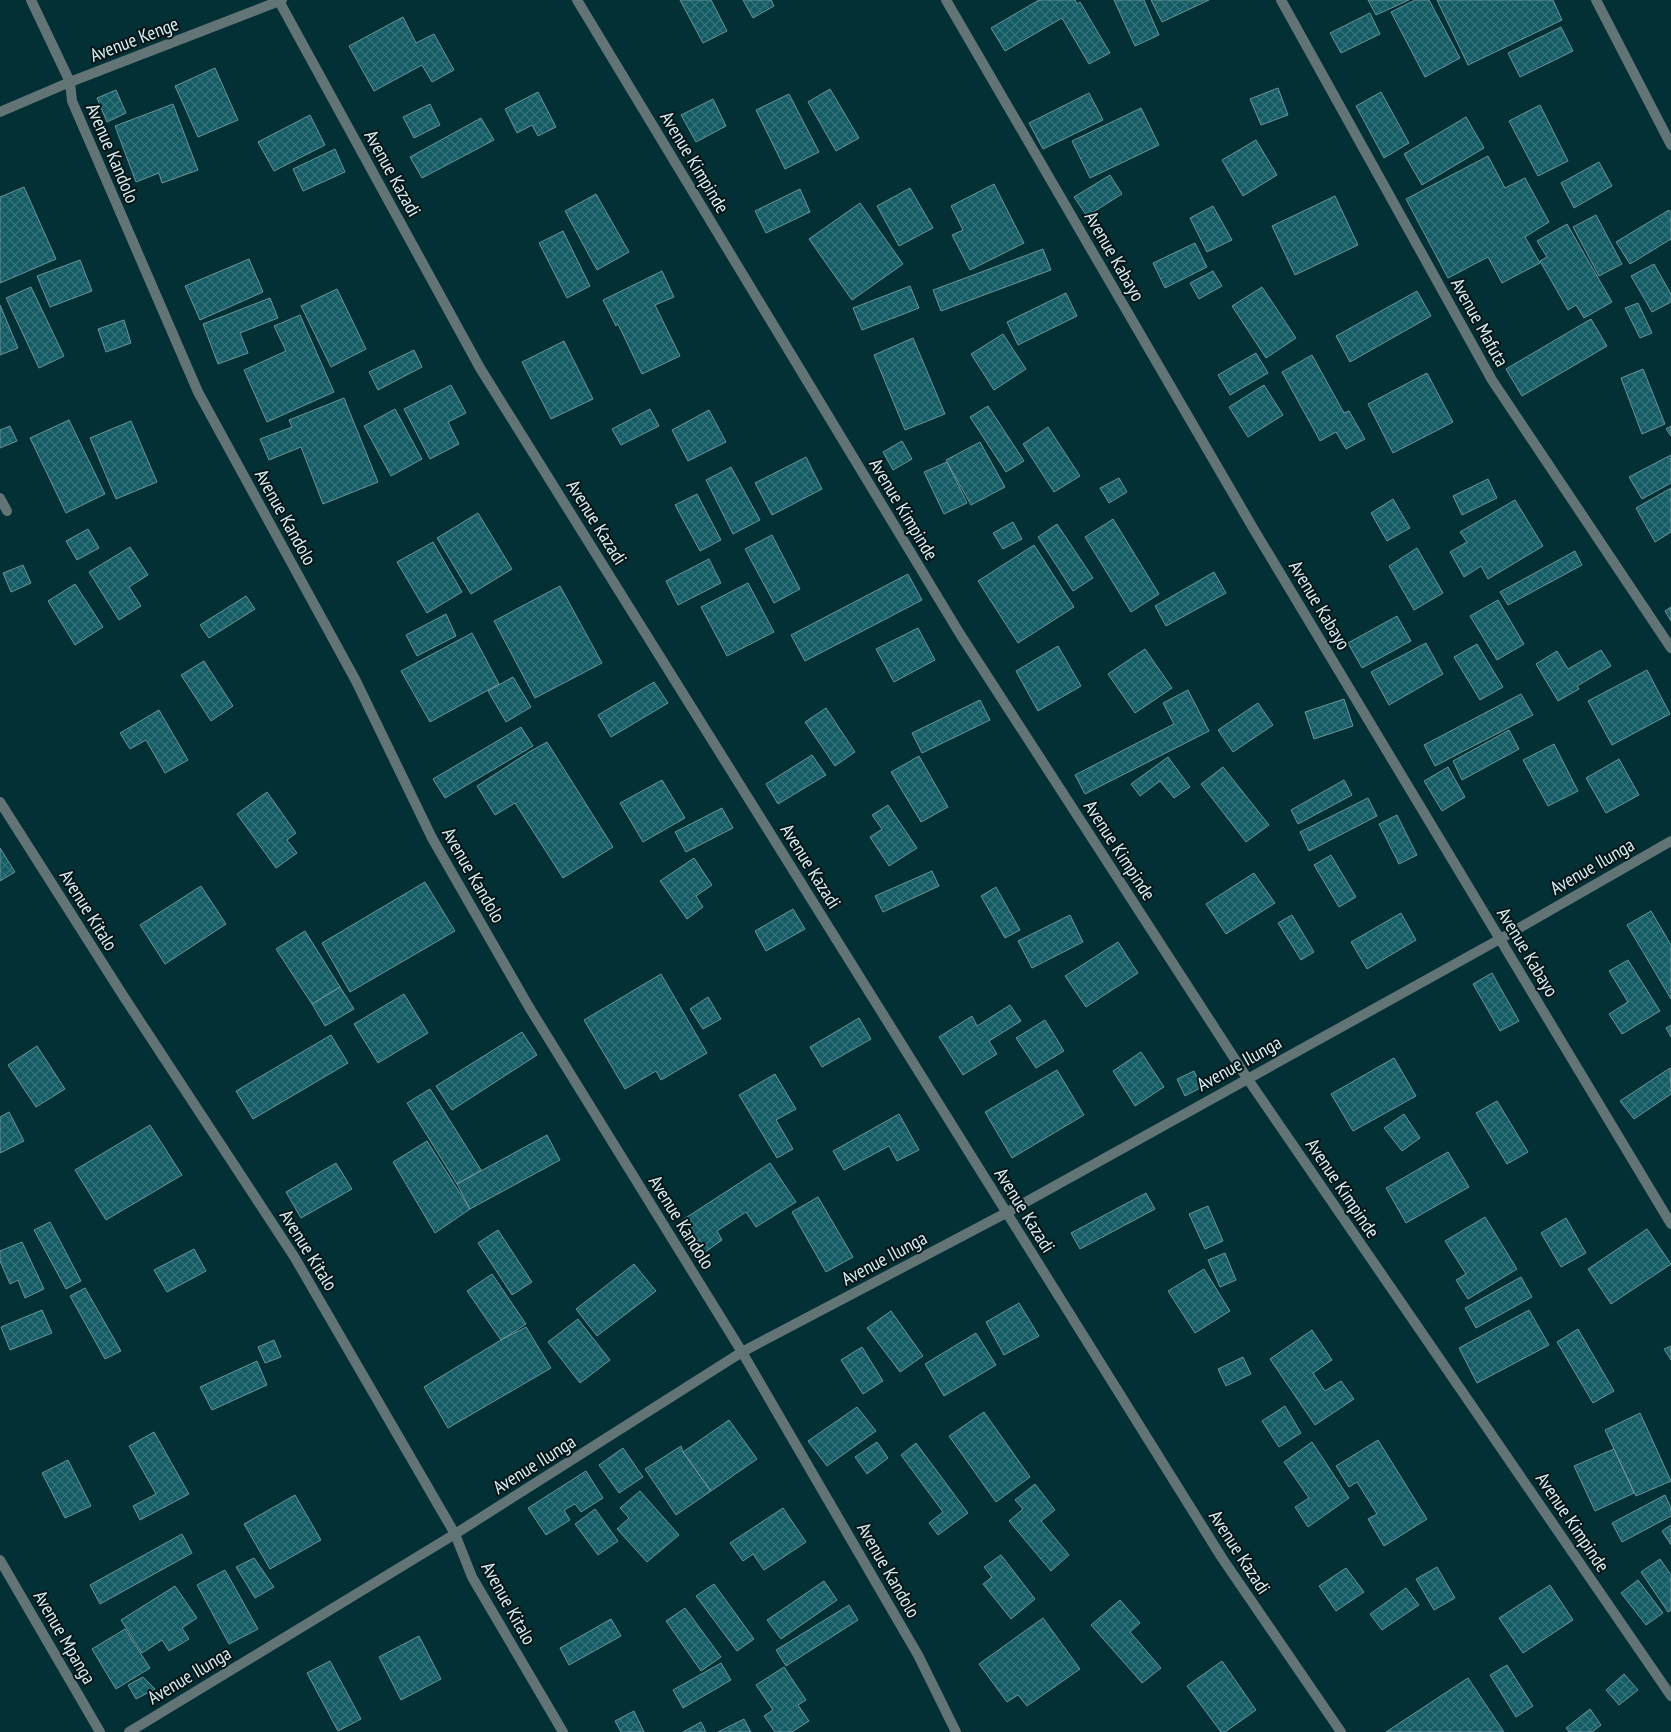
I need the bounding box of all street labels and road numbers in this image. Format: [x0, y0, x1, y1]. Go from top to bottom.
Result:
street label: Avenue Kenge [86, 11, 182, 67]
street label: Avenue Kandolo [81, 99, 145, 207]
street label: Avenue Kimpinde [655, 107, 735, 217]
street label: Avenue Kazadi [359, 125, 427, 221]
street label: Avenue Kabayo [1080, 207, 1150, 305]
street label: Avenue Mafuta [1446, 273, 1514, 371]
street label: Avenue Kimpinde [864, 454, 944, 564]
street label: Avenue Kandolo [250, 465, 322, 569]
street label: Avenue Kazadi [562, 475, 632, 569]
street label: Avenue Kabayo [1284, 556, 1356, 654]
street label: Avenue Kimpinde [1079, 795, 1161, 905]
street label: Avenue Kazadi [776, 819, 846, 913]
street label: Avenue Kandolo [437, 823, 511, 927]
street label: Avenue Ilunga [1546, 832, 1638, 900]
street label: Avenue Kitalo [55, 865, 123, 955]
street label: Avenue Kabayo [1492, 903, 1564, 1001]
street label: Avenue Ilunga [1192, 1030, 1286, 1096]
street label: Avenue Kimpinde [1301, 1134, 1385, 1242]
street label: Avenue Kazadi [990, 1163, 1060, 1257]
street label: Avenue Kandolo [644, 1171, 720, 1273]
street label: Avenue Kitalo [275, 1205, 343, 1295]
street label: Avenue Ilunga [837, 1225, 931, 1291]
street label: Avenue Ilunga [488, 1429, 580, 1499]
street label: Avenue Kimpinde [1531, 1468, 1615, 1576]
street label: Avenue Kazadi [1204, 1505, 1276, 1599]
street label: Avenue Kandolo [852, 1518, 926, 1622]
street label: Avenue Kitalo [476, 1557, 542, 1649]
street label: Avenue Mpanga [29, 1586, 101, 1688]
street label: Avenue Ilunga [143, 1641, 235, 1709]

